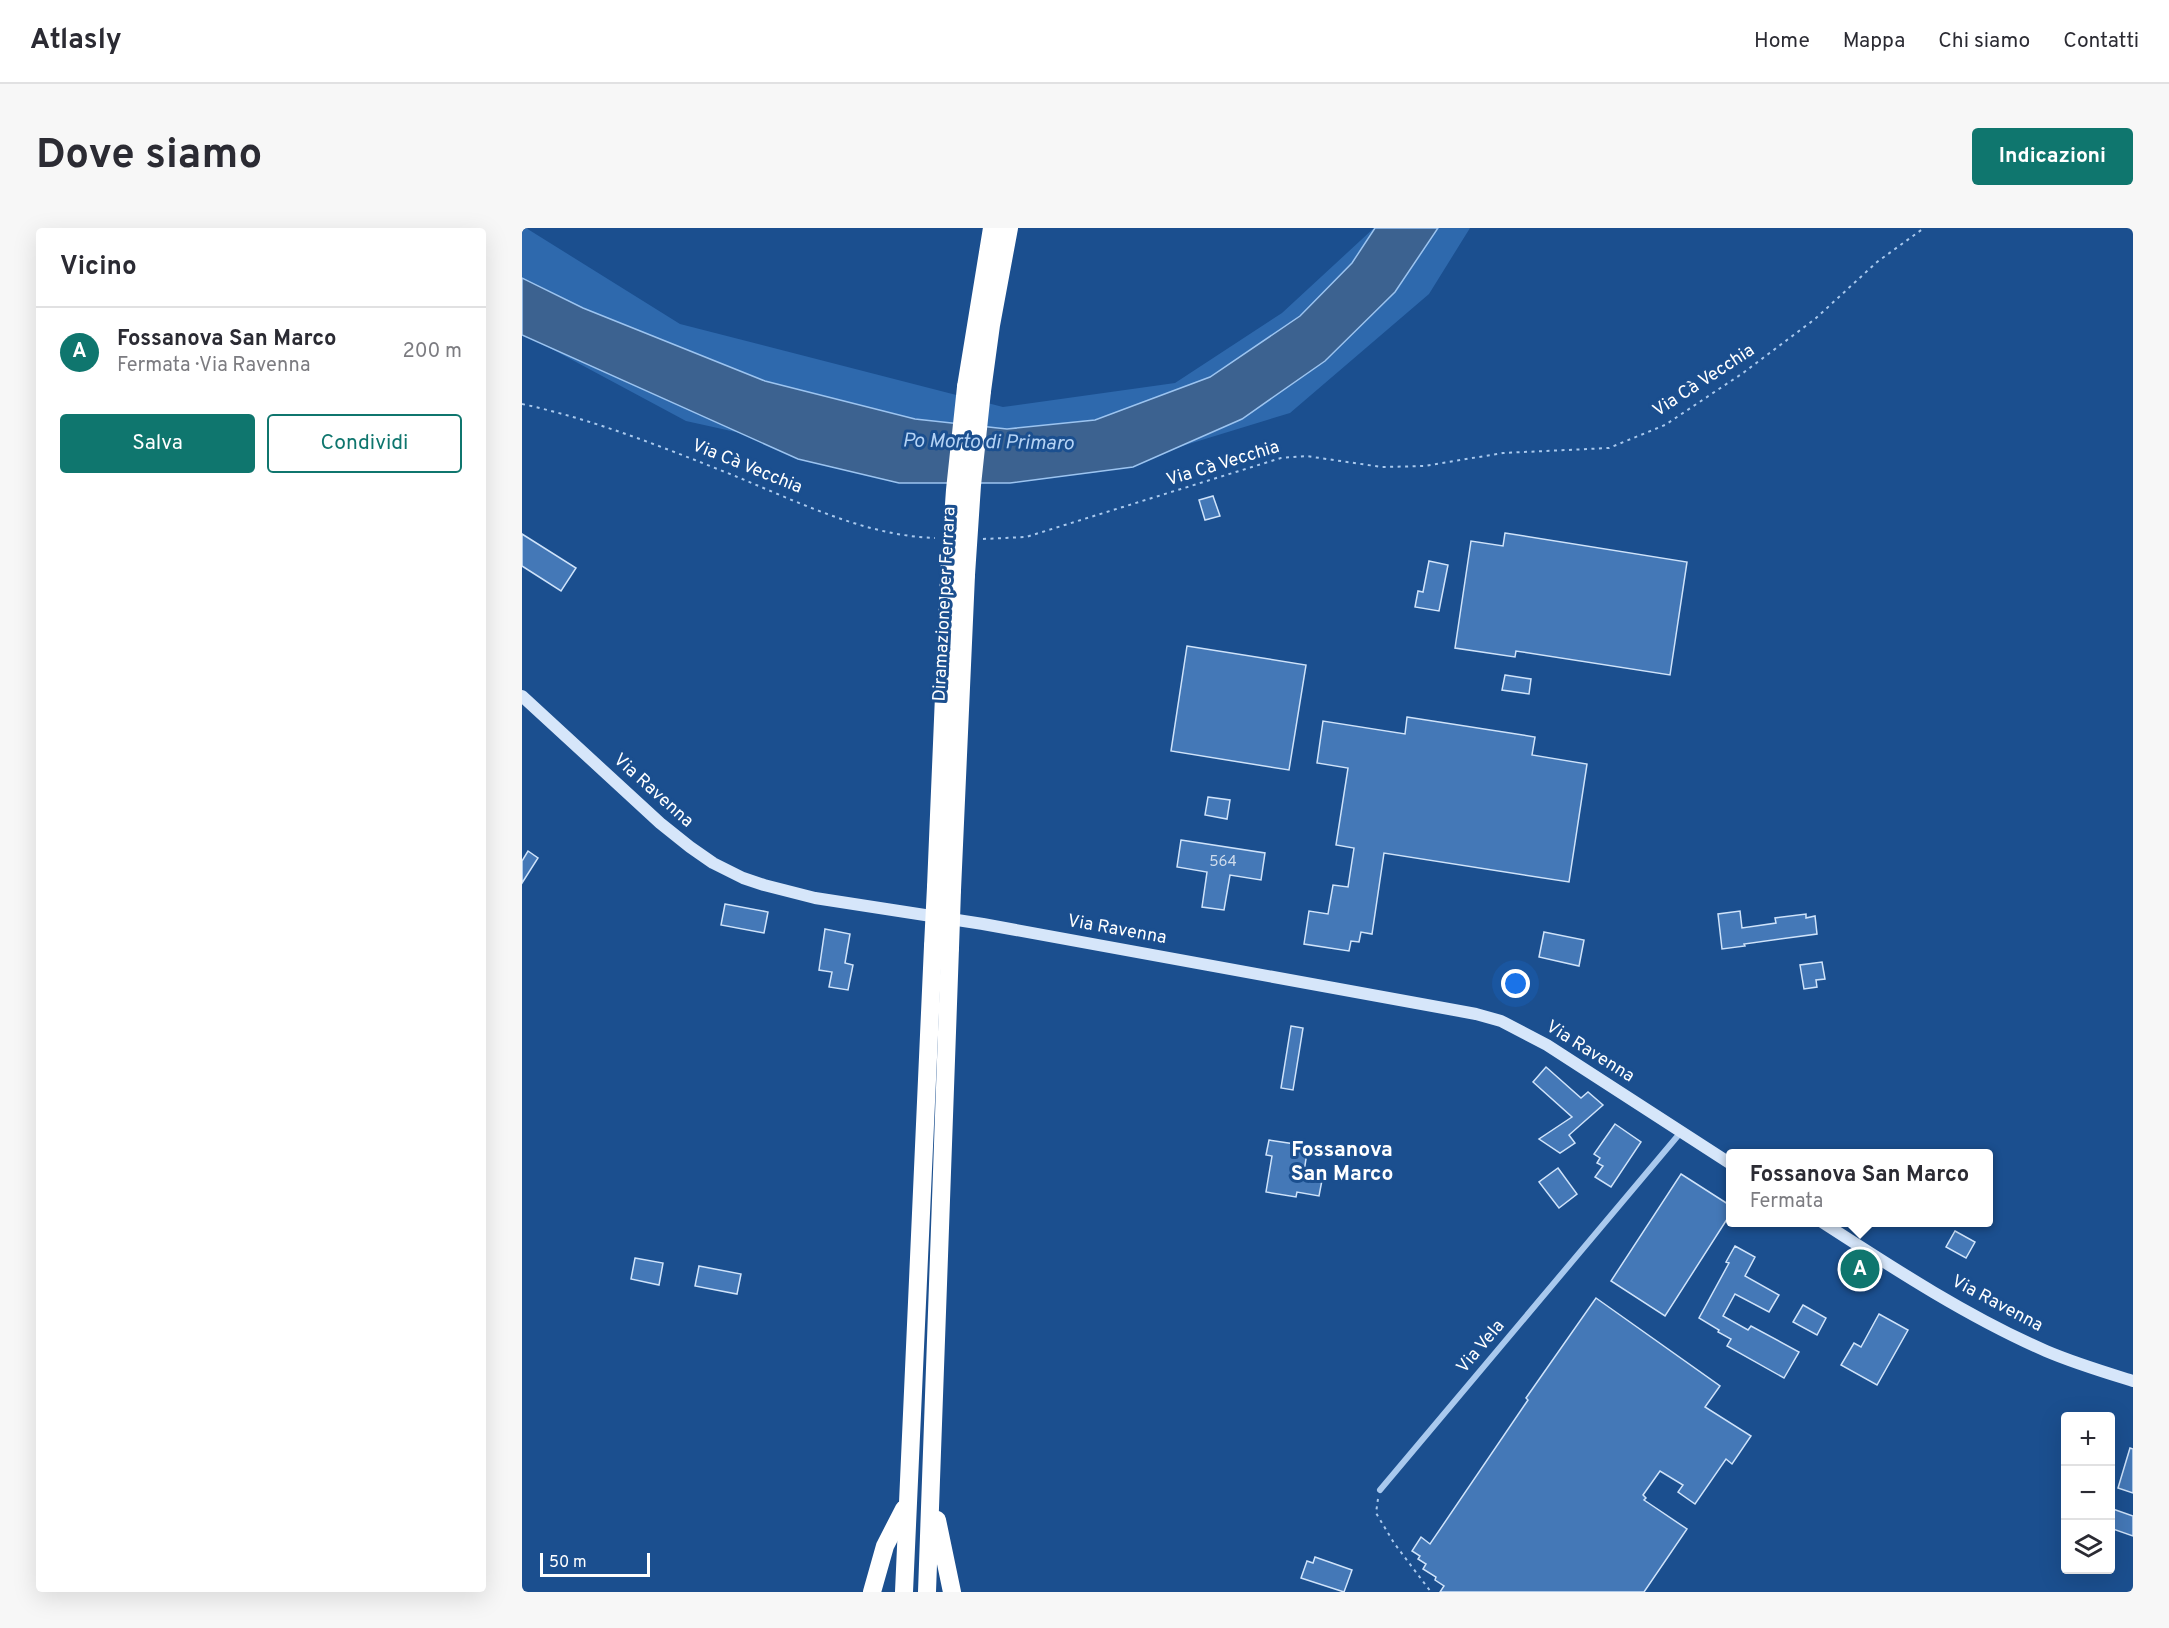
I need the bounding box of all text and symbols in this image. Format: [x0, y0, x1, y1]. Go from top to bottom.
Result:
text: Atlasly [30, 23, 122, 59]
text: Home [1754, 28, 1810, 55]
text: Mappa [1843, 28, 1905, 55]
text: Chi siamo [1938, 28, 2030, 55]
text: Contatti [2063, 28, 2139, 55]
button: Indicazioni [1972, 128, 2133, 185]
text: Dove siamo [36, 130, 262, 183]
text: Vicino [60, 251, 137, 284]
text: Fossanova San Marco [117, 326, 336, 353]
text: A [72, 339, 87, 365]
text: 200 m [403, 339, 462, 365]
street label: Via Cà Vecchia [1649, 339, 1759, 423]
text: Fermata · Via Ravenna [117, 353, 310, 379]
button: Salva [60, 414, 255, 473]
button: Condividi [267, 414, 462, 473]
water label: Po Morto di Primaro [902, 429, 1074, 458]
street label: Via Cà Vecchia [688, 434, 806, 500]
street label: Via Cà Vecchia [1164, 436, 1282, 492]
street label: Diramazione per Ferrara [928, 506, 962, 702]
street label: Via Ravenna [608, 749, 698, 833]
house number: 564 [1209, 853, 1237, 872]
street label: Via Ravenna [1066, 910, 1168, 950]
your location [1501, 969, 1530, 998]
street label: Via Ravenna [1541, 1016, 1639, 1088]
district label: Fossanova San Marco [1291, 1137, 1393, 1188]
popup [1726, 1149, 1993, 1227]
text: Fossanova San Marco [1750, 1162, 1969, 1189]
text: Fermata [1750, 1189, 1823, 1215]
pin: A [1840, 1246, 1880, 1292]
street label: Via Ravenna [1947, 1270, 2047, 1338]
street label: Via Vela [1452, 1315, 1510, 1379]
map controls [2061, 1412, 2115, 1574]
button: + [2061, 1412, 2115, 1466]
button: − [2061, 1466, 2115, 1520]
button: layers [2061, 1520, 2115, 1574]
scale bar [540, 1550, 650, 1578]
text: 50 m [549, 1553, 587, 1573]

